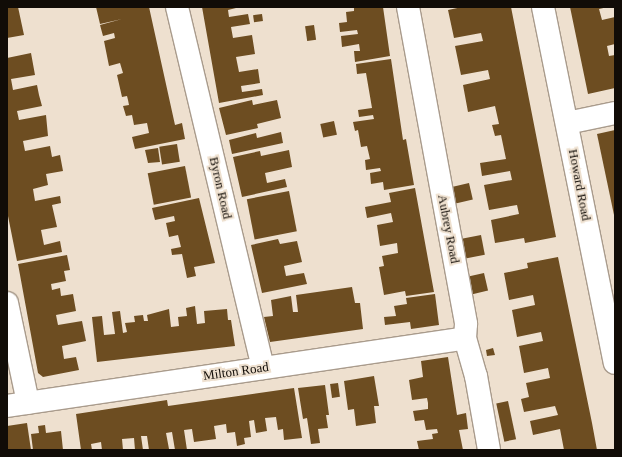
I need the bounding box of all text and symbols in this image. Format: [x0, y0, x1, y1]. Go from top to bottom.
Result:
street label: Howard Road [564, 148, 594, 222]
street label: Byron Road [205, 155, 235, 221]
street label: Aubrey Road [434, 193, 462, 265]
street label: Milton Road [202, 360, 270, 384]

